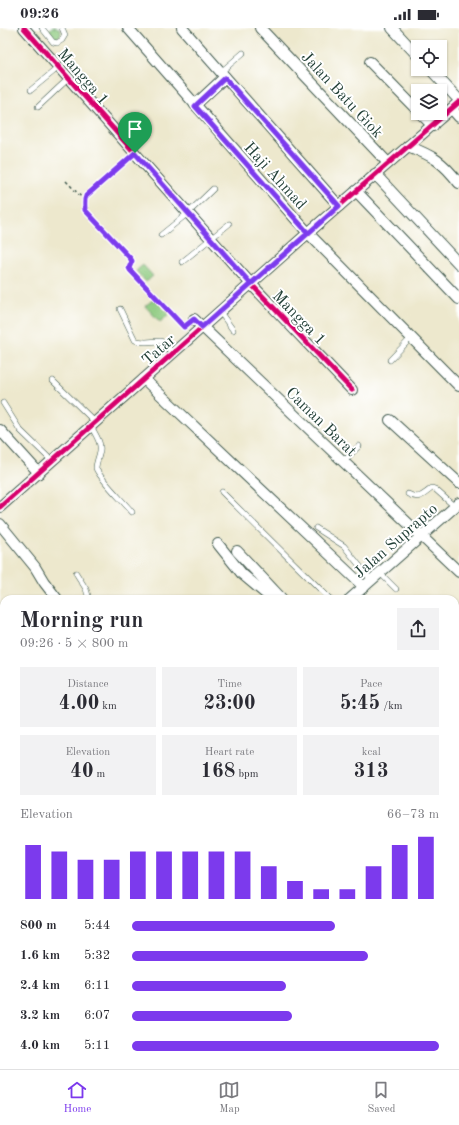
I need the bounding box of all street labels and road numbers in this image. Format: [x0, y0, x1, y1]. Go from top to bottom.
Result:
street label: Mangga 1 [54, 46, 111, 109]
street label: Jalan Batu Giok [298, 49, 385, 142]
street label: Haji Ahmad [240, 140, 309, 213]
street label: Mangga 1 [269, 288, 328, 349]
street label: Tatar [140, 332, 179, 369]
street label: Caman Barat [282, 385, 359, 460]
street label: Jalan Suprapto [351, 501, 441, 582]

